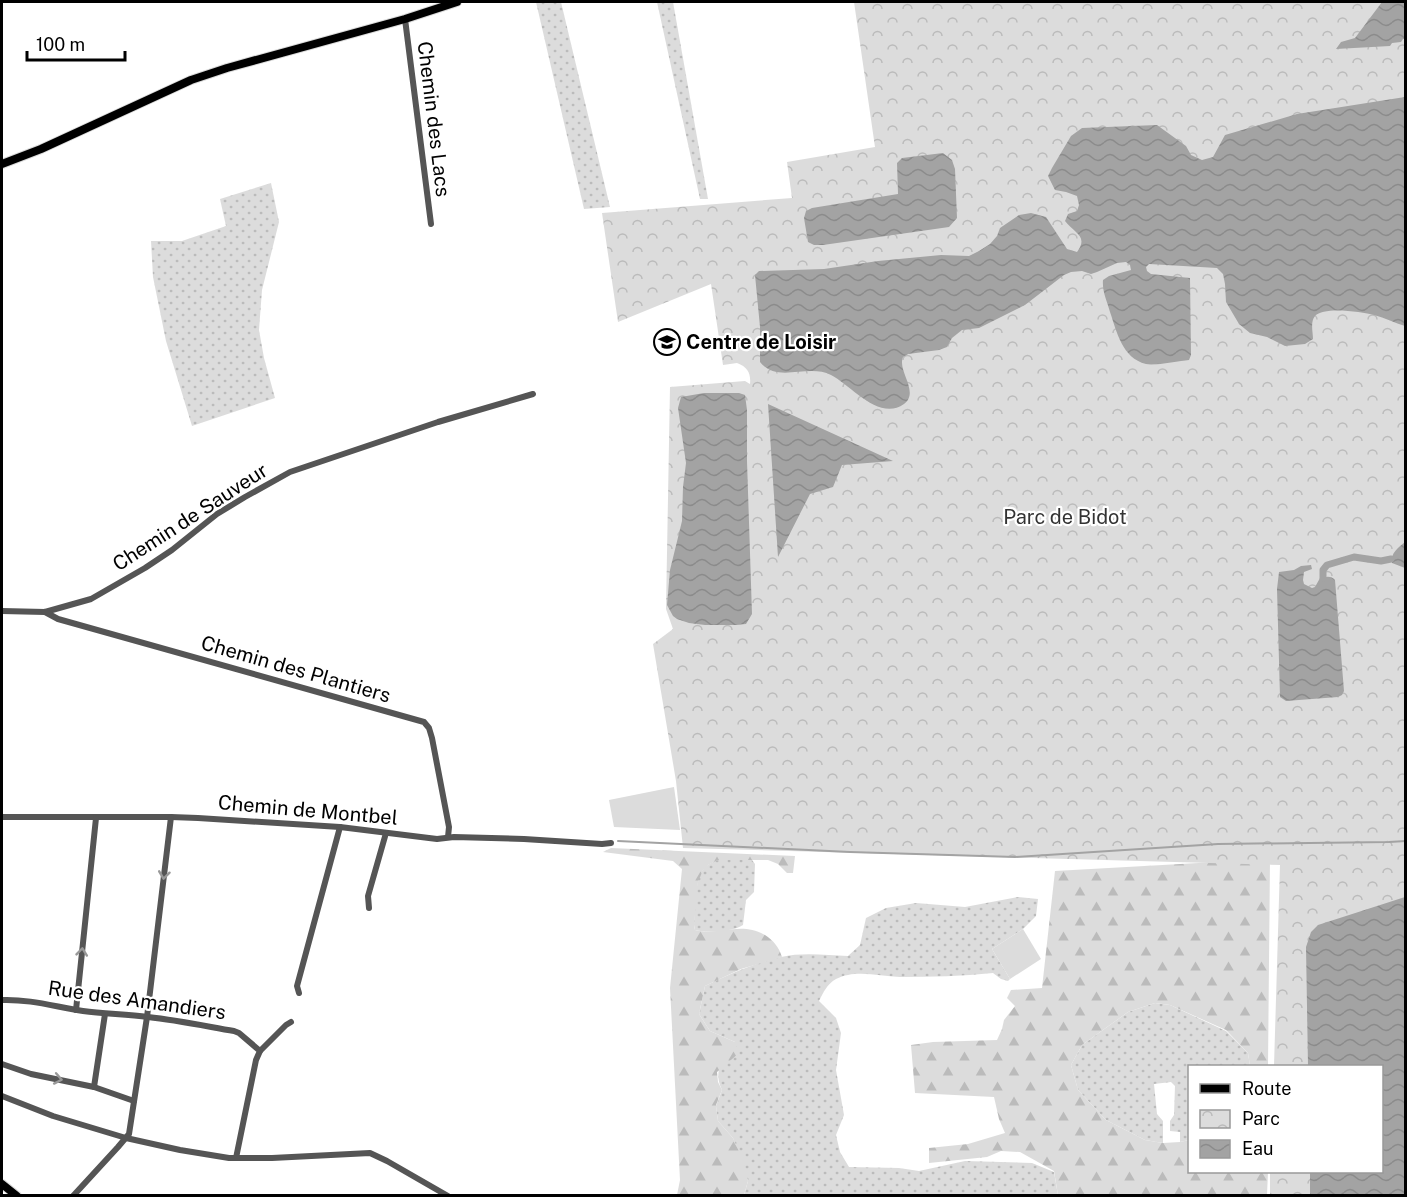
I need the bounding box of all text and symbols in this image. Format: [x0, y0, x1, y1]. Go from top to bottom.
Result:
scale bar [27, 24, 124, 62]
text: 100 m [36, 34, 85, 55]
street label: Chemin des Lacs [413, 40, 455, 198]
school or university icon: Centre de Loisir [652, 327, 682, 357]
place label: Centre de Loisir [686, 330, 836, 354]
street label: Chemin de Sauveur [108, 458, 272, 576]
park label: Parc de Bidot [1003, 505, 1127, 529]
street label: Chemin des Plantiers [198, 630, 394, 708]
street label: Chemin de Montbel [217, 790, 399, 830]
one-way arrow [159, 870, 171, 879]
one-way arrow [75, 947, 88, 956]
street label: Rue des Amandiers [47, 976, 227, 1024]
legend [1188, 1065, 1383, 1173]
one-way arrow [53, 1071, 63, 1084]
text: Route [1242, 1078, 1291, 1099]
text: Parc [1242, 1108, 1280, 1129]
text: Eau [1242, 1138, 1273, 1159]

